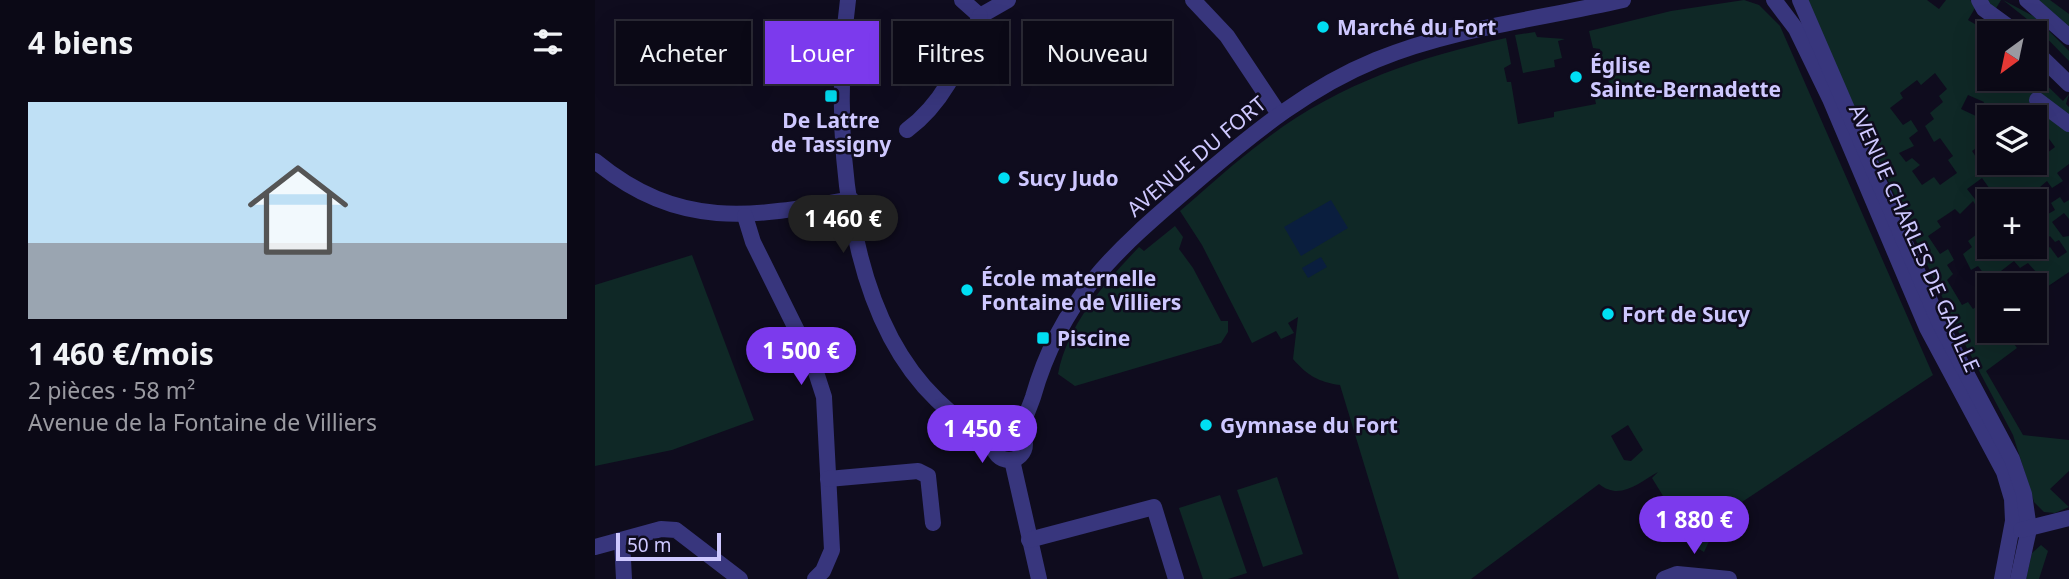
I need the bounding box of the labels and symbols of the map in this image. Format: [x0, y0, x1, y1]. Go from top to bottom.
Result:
place label: Marché du Fort [1337, 13, 1496, 41]
marker: Marché du Fort [1315, 19, 1331, 35]
north arrow [1977, 21, 2047, 91]
place label: Église Sainte-Bernadette [1590, 51, 1781, 103]
marker: Église Sainte-Bernadette [1568, 69, 1584, 85]
marker: De Lattre de Tassigny [823, 88, 839, 104]
street label: AVENUE DU FORT [1121, 89, 1272, 222]
street label: AVENUE CHARLES DE GAULLE [1843, 100, 1987, 376]
place label: De Lattre de Tassigny [771, 106, 891, 158]
place label: Sucy Judo [1018, 164, 1119, 192]
marker: Sucy Judo [996, 170, 1012, 186]
pin: 1 460 € [778, 196, 908, 255]
place label: École maternelle Fontaine de Villiers [981, 264, 1181, 316]
marker: École maternelle Fontaine de Villiers [959, 282, 975, 298]
place label: Fort de Sucy [1622, 300, 1750, 328]
marker: Fort de Sucy [1600, 306, 1616, 322]
place label: Piscine [1057, 324, 1130, 352]
pin: 1 500 € [736, 328, 866, 387]
marker: Piscine [1035, 330, 1051, 346]
pin: 1 450 € [917, 406, 1047, 465]
place label: Gymnase du Fort [1220, 411, 1398, 439]
marker: Gymnase du Fort [1198, 417, 1214, 433]
pin: 1 880 € [1629, 496, 1759, 556]
scale bar [616, 530, 721, 562]

